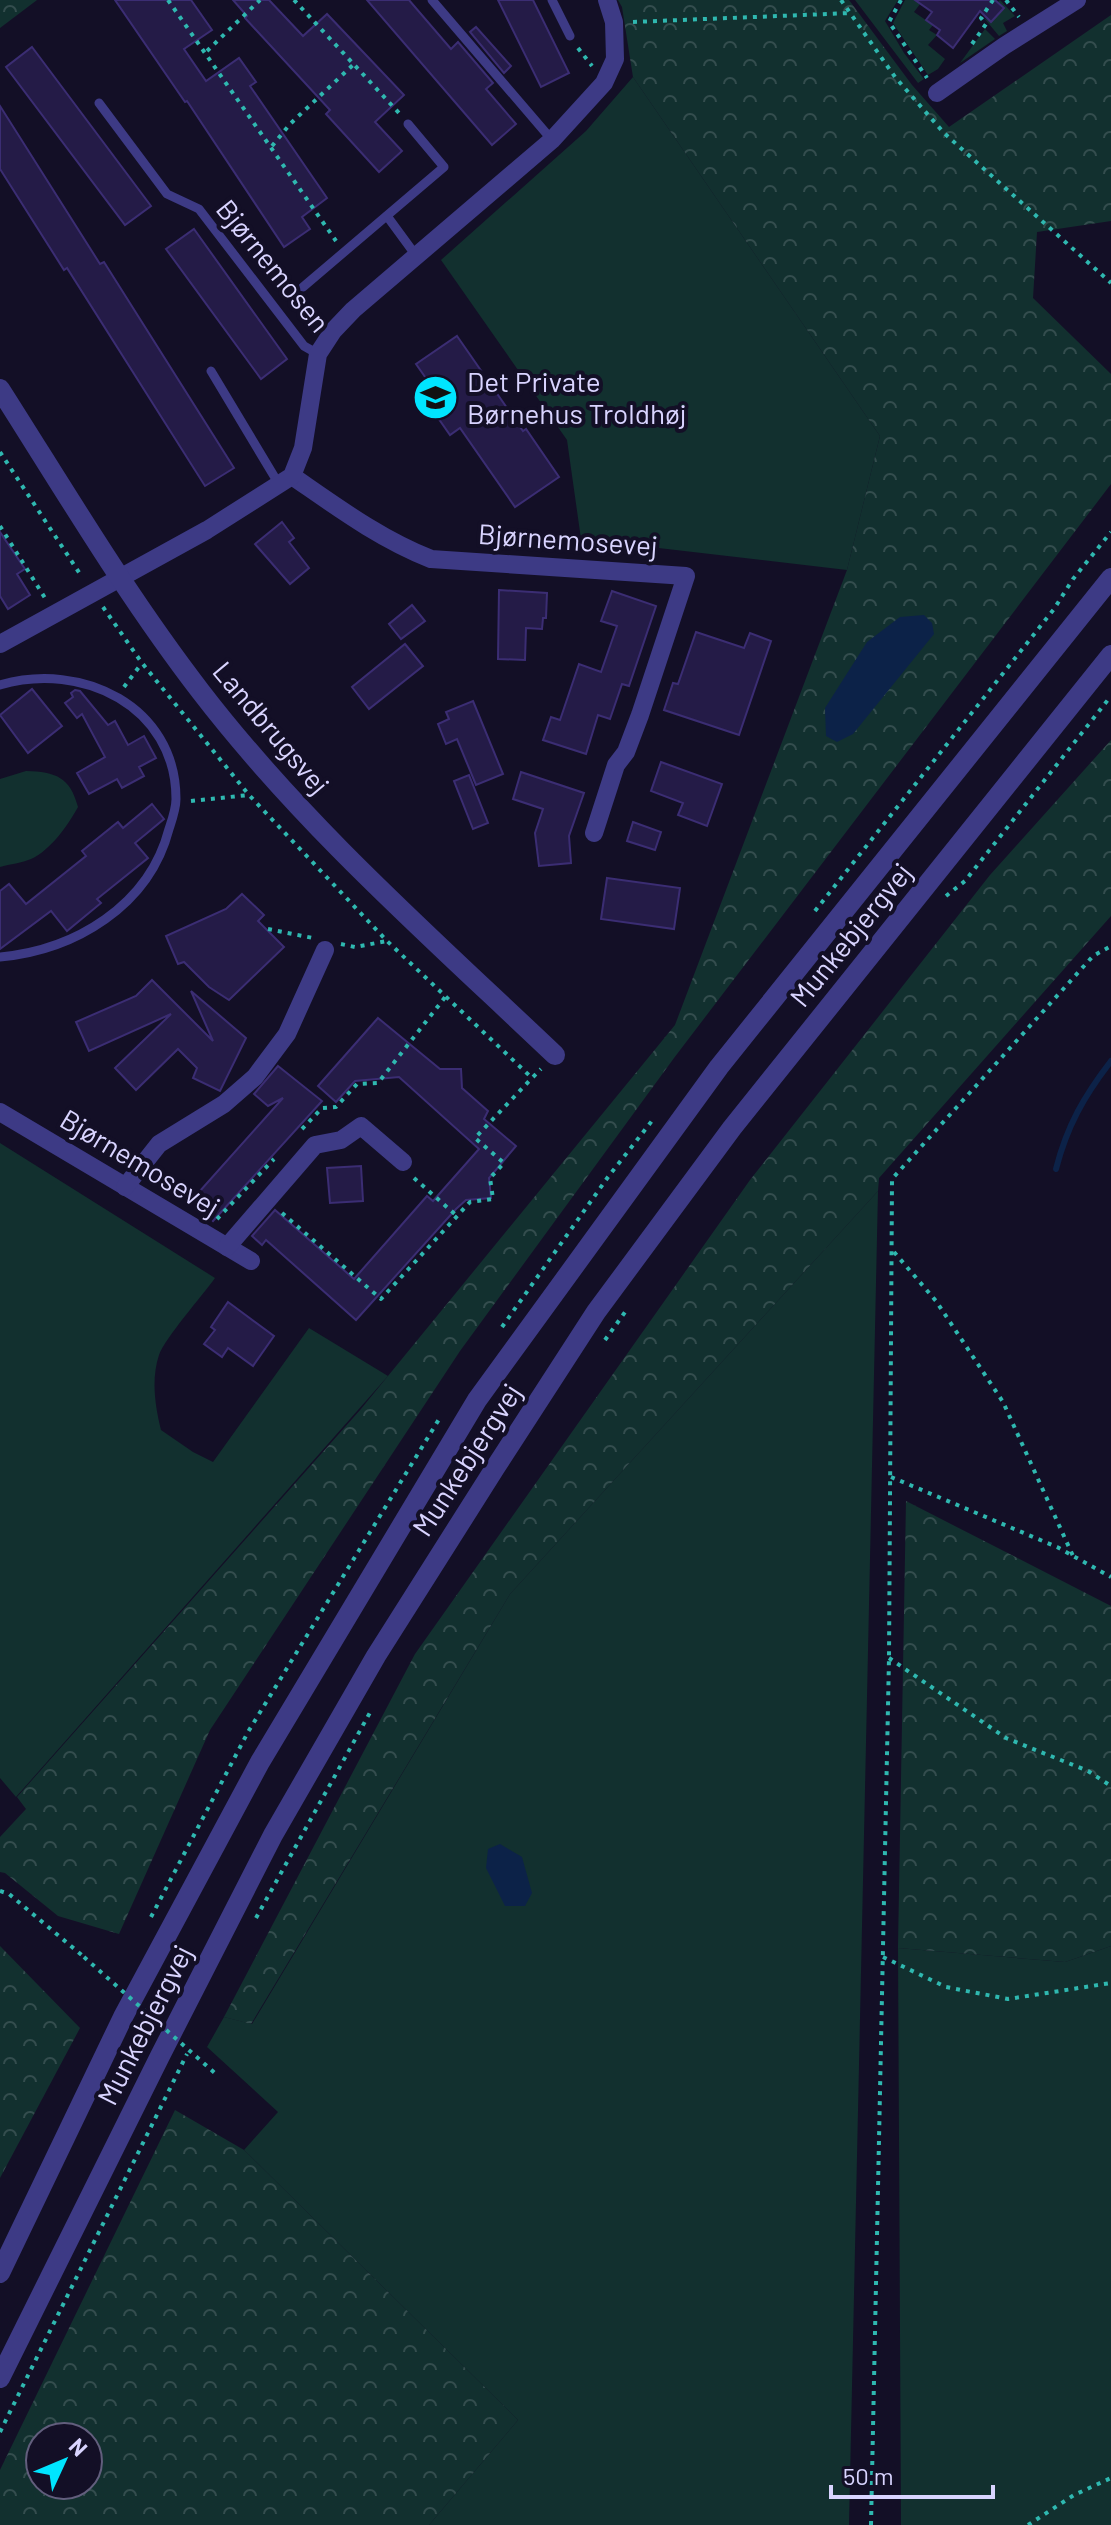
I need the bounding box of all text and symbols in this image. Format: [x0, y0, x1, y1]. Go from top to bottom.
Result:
street label: Bjørnemosen [210, 192, 338, 339]
place label: Det Private Børnehus Troldhøj [467, 364, 687, 430]
school or university icon: Det Private Børnehus Troldhøj [412, 374, 460, 422]
street label: Bjørnemosevej [477, 516, 659, 562]
street label: Landbrugsvej [206, 654, 337, 801]
street label: Munkebjergvej [782, 856, 919, 1013]
street label: Bjørnemosevej [55, 1101, 226, 1223]
street label: Munkebjergvej [404, 1377, 528, 1542]
street label: Munkebjergvej [89, 1939, 199, 2110]
north arrow [24, 2421, 104, 2501]
text: N [65, 2432, 94, 2461]
scale bar [831, 2449, 993, 2499]
text: 50 m [843, 2461, 894, 2490]

